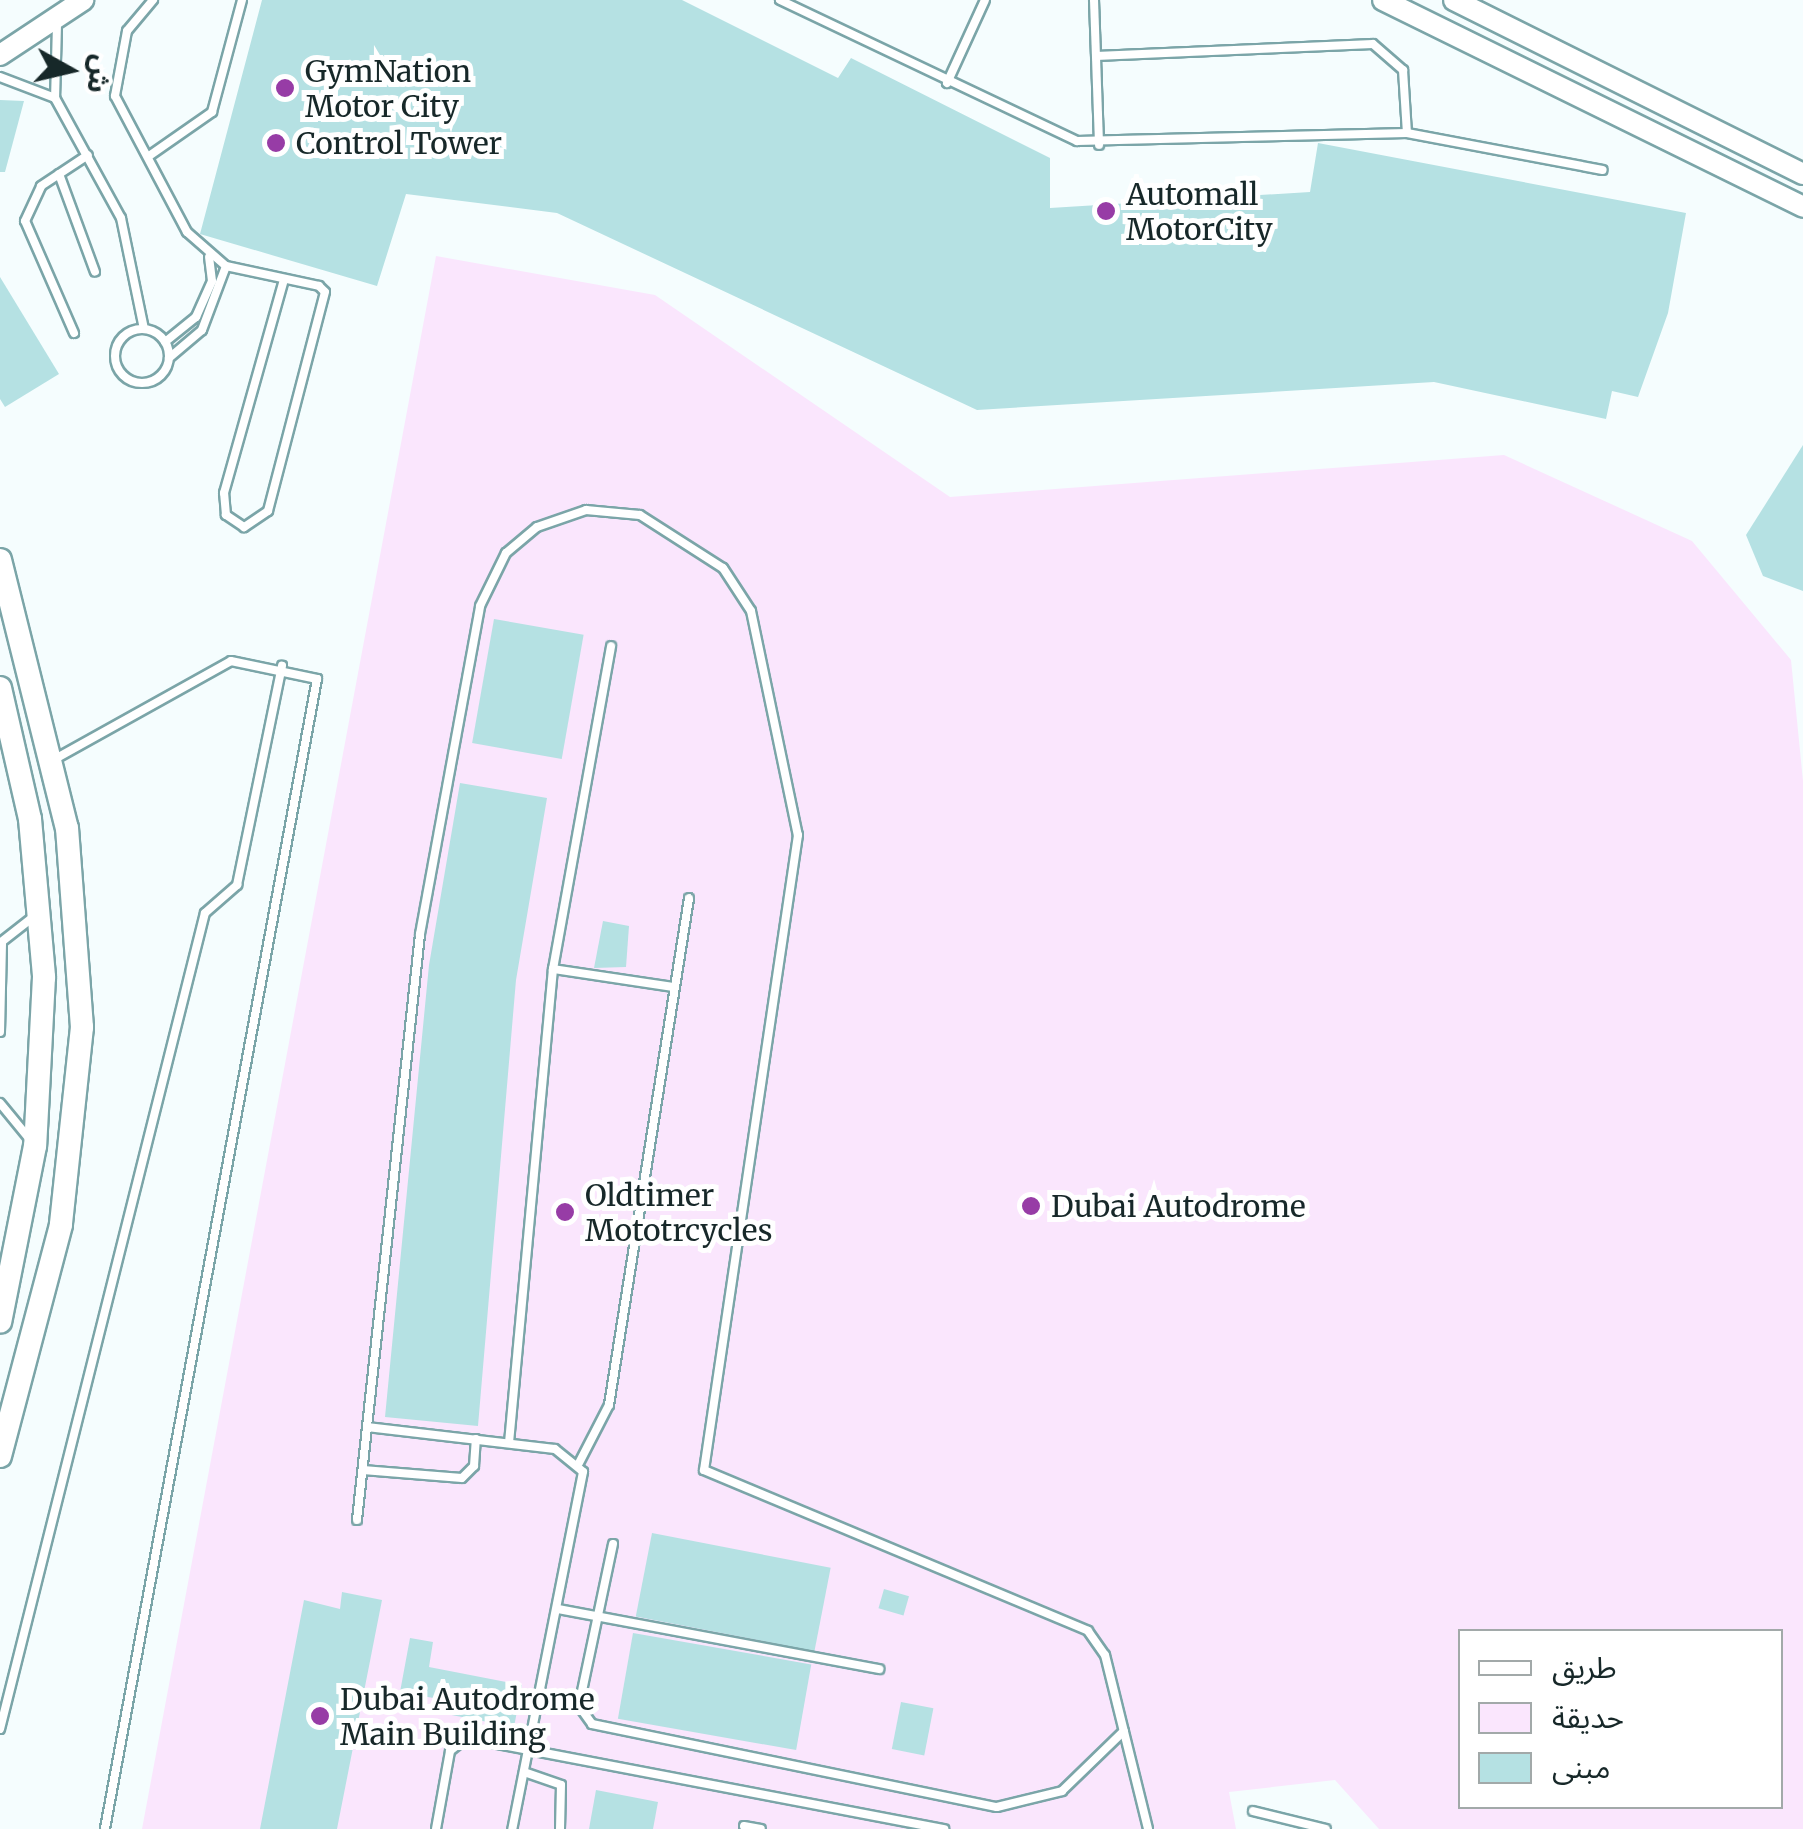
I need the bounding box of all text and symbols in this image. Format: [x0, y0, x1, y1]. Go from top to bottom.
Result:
north arrow [20, 20, 120, 120]
text: ش [79, 53, 120, 96]
place label: GymNation Motor City [305, 53, 471, 124]
marker: GymNation Motor City [274, 77, 296, 99]
place label: Control Tower [296, 125, 502, 161]
marker: Control Tower [265, 132, 287, 154]
place label: Automall MotorCity [1126, 176, 1273, 246]
marker: Automall MotorCity [1095, 200, 1117, 222]
place label: Oldtimer Mototrcycles [585, 1177, 772, 1248]
place label: Dubai Autodrome [1051, 1188, 1306, 1224]
marker: Dubai Autodrome [1020, 1195, 1042, 1217]
marker: Oldtimer Mototrcycles [554, 1201, 576, 1223]
legend [1458, 1629, 1783, 1809]
text: طريق [1552, 1648, 1617, 1686]
place label: Dubai Autodrome Main Building [340, 1681, 595, 1752]
text: حديقة [1552, 1698, 1624, 1736]
marker: Dubai Autodrome Main Building [309, 1705, 331, 1727]
text: مبنى [1552, 1748, 1610, 1786]

